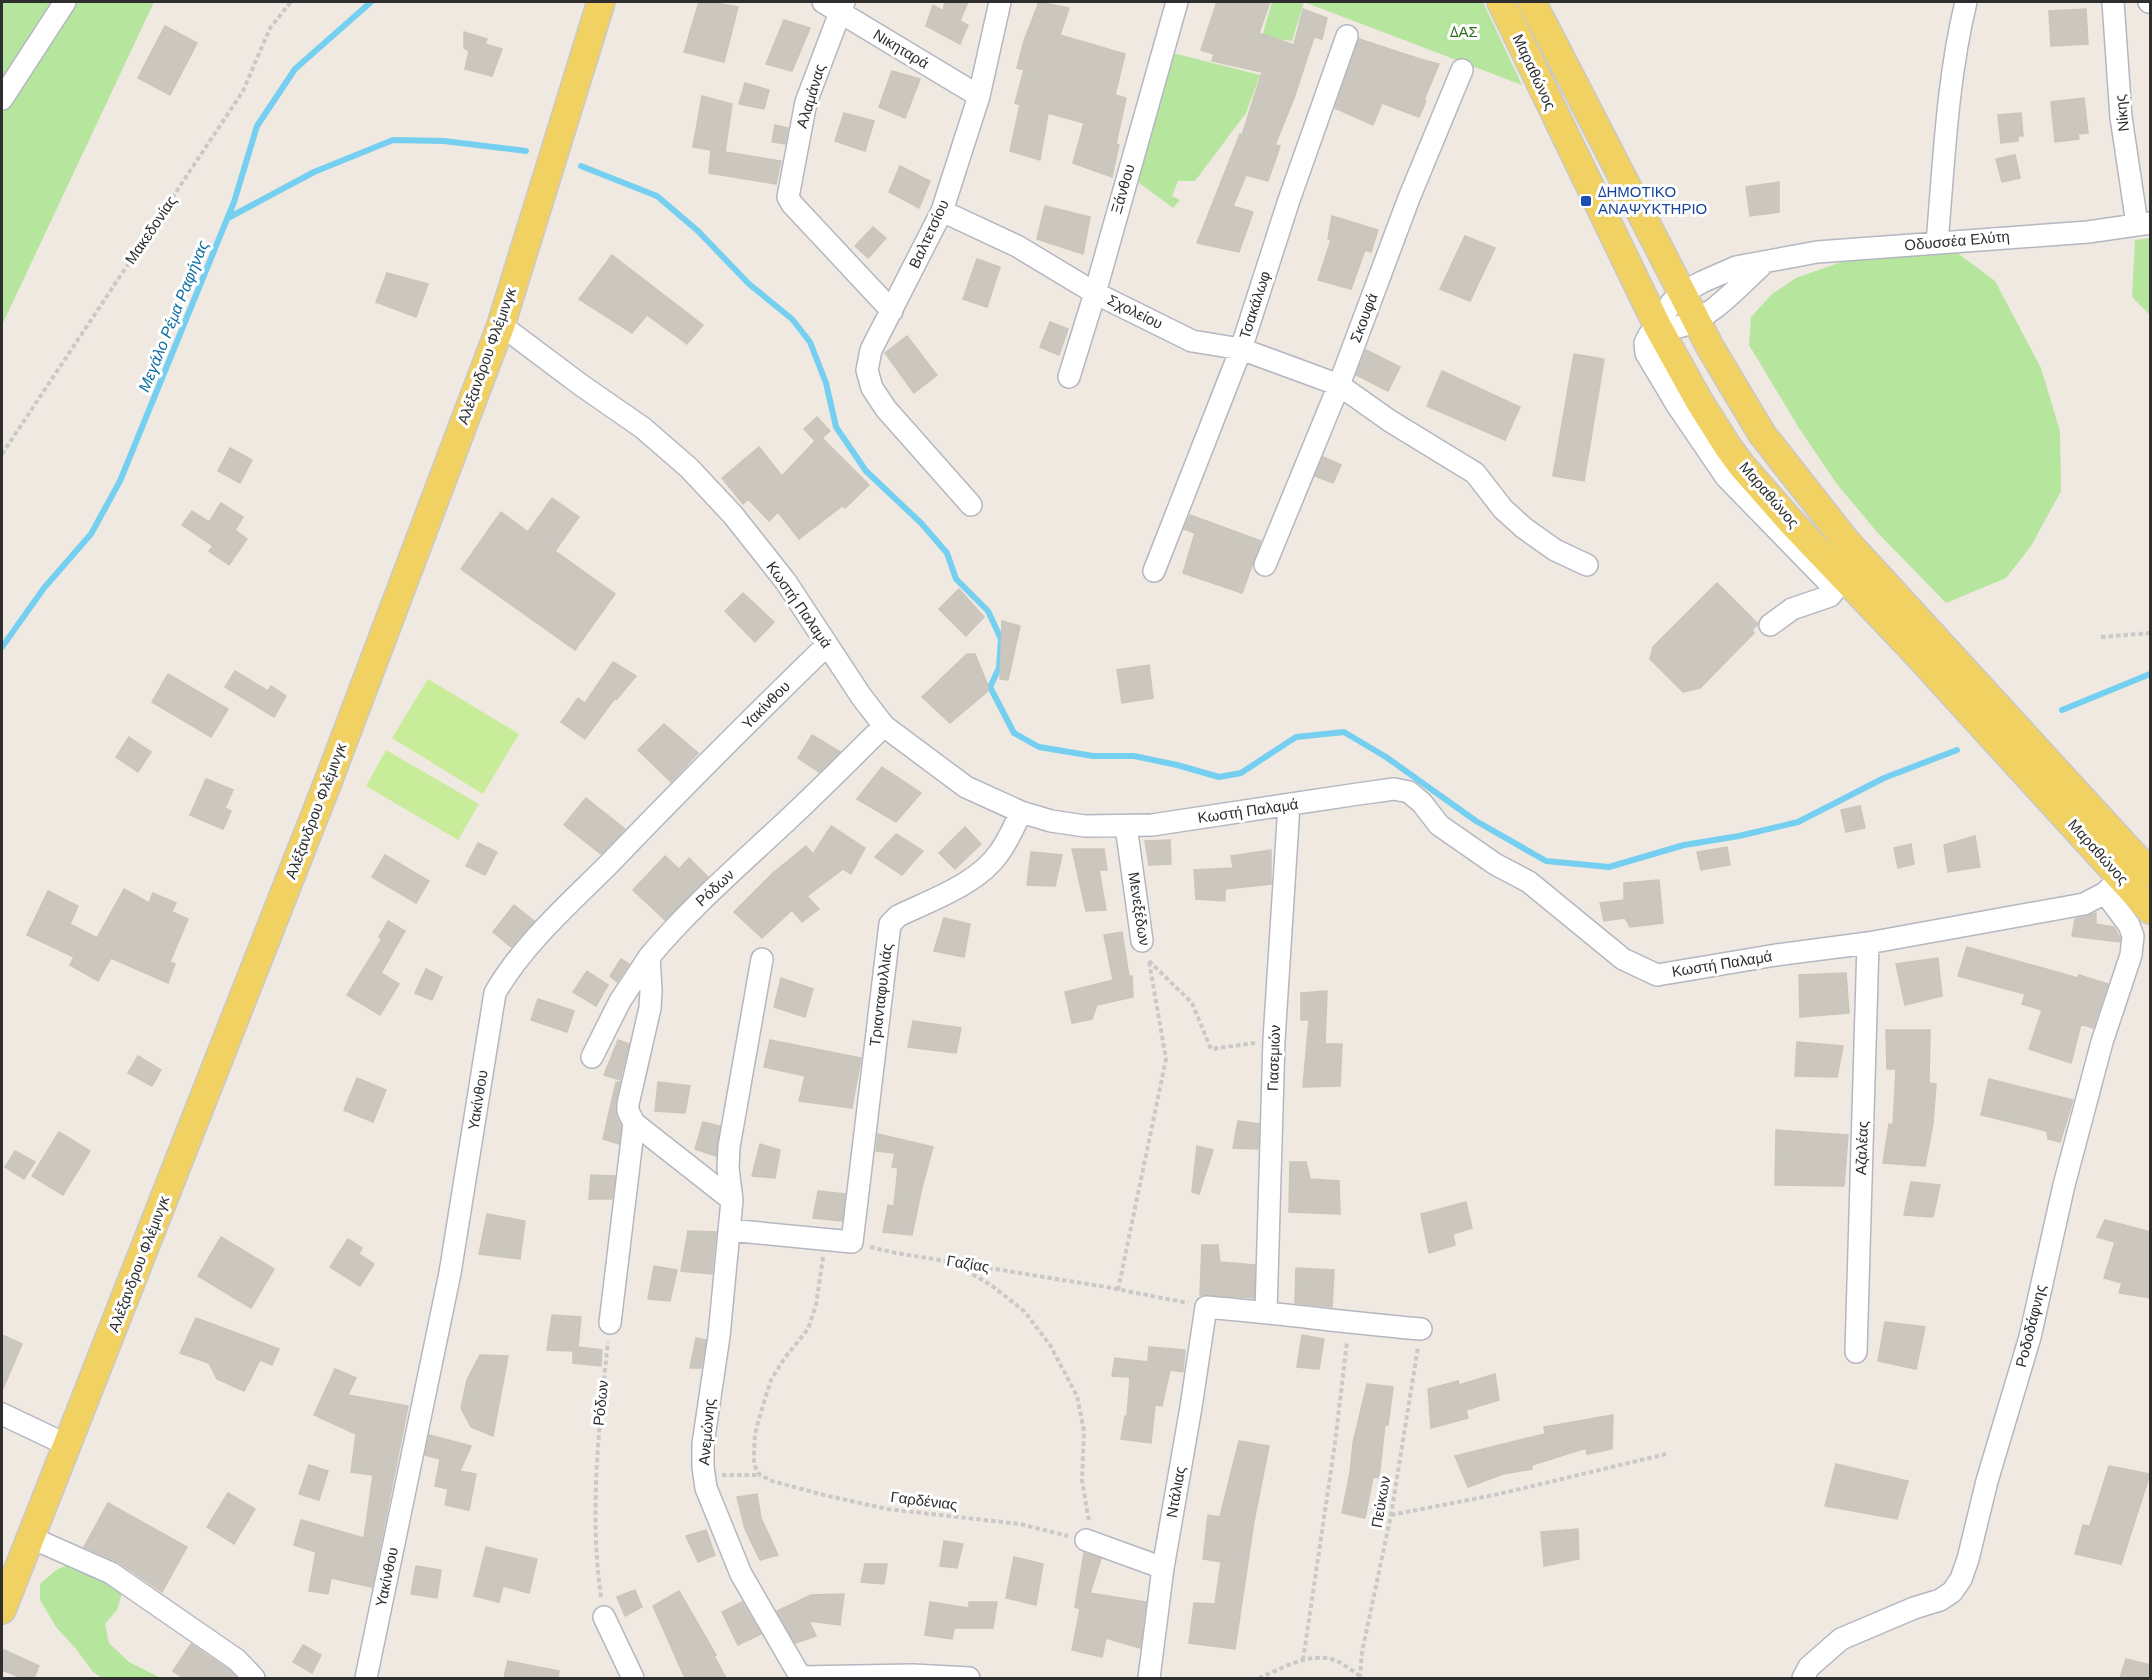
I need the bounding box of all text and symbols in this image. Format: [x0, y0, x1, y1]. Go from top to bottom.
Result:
park label: ΔΑΣ [1450, 22, 1478, 41]
street label: Νικηταρά [870, 25, 933, 73]
street label: Μαραθώνος [1509, 31, 1560, 113]
street label: Αλαμάνας [792, 61, 829, 130]
street label: Νίκης [2110, 94, 2133, 133]
street label: Ξάνθου [1106, 162, 1139, 216]
place label: ΔΗΜΟΤΙΚΟ ΑΝΑΨΥΚΤΗΡΙΟ [1598, 182, 1707, 218]
street label: Μακεδονίας [121, 192, 180, 268]
marker: ΔΗΜΟΤΙΚΟ ΑΝΑΨΥΚΤΗΡΙΟ [1579, 194, 1593, 208]
street label: Βαλτετσίου [904, 196, 953, 271]
street label: Οδυσσέα Ελύτη [1903, 226, 2010, 255]
water label: Μεγάλο Ρέμα Ραφήνας [133, 237, 213, 395]
street label: Τσακάλωφ [1235, 268, 1274, 341]
street label: Αλέξανδρου Φλέμινγκ [453, 284, 520, 427]
street label: Σχολείου [1105, 290, 1166, 333]
street label: Σκουφά [1345, 290, 1382, 345]
street label: Μαραθώνος [1735, 458, 1803, 532]
street label: Κωστή Παλαμά [763, 558, 836, 652]
street label: Υακίνθου [738, 677, 794, 733]
street label: Αλέξανδρου Φλέμινγκ [281, 740, 350, 882]
street label: Κωστή Παλαμά [1196, 794, 1300, 827]
street label: Μαραθώνος [2064, 815, 2133, 888]
street label: Ρόδων [691, 865, 738, 910]
street label: Μενεξέδων [1124, 871, 1155, 947]
street label: Τριανταφυλλιάς [865, 942, 896, 1048]
street label: Κωστή Παλαμά [1670, 946, 1774, 981]
street label: Γιασεμιών [1263, 1024, 1284, 1091]
street label: Υακίνθου [463, 1069, 492, 1131]
street label: Αζαλέας [1851, 1120, 1872, 1175]
street label: Αλέξανδρου Φλέμινγκ [104, 1193, 173, 1335]
street label: Γαζίας [945, 1251, 991, 1276]
street label: Ροδοδάφνης [2011, 1282, 2050, 1369]
street label: Ρόδων [589, 1379, 612, 1427]
street label: Ανεμώνης [694, 1398, 719, 1466]
street label: Ντάλιας [1162, 1465, 1189, 1519]
street label: Πεύκων [1367, 1475, 1394, 1529]
street label: Γαρδένιας [890, 1487, 959, 1514]
street label: Υακίνθου [371, 1545, 402, 1608]

